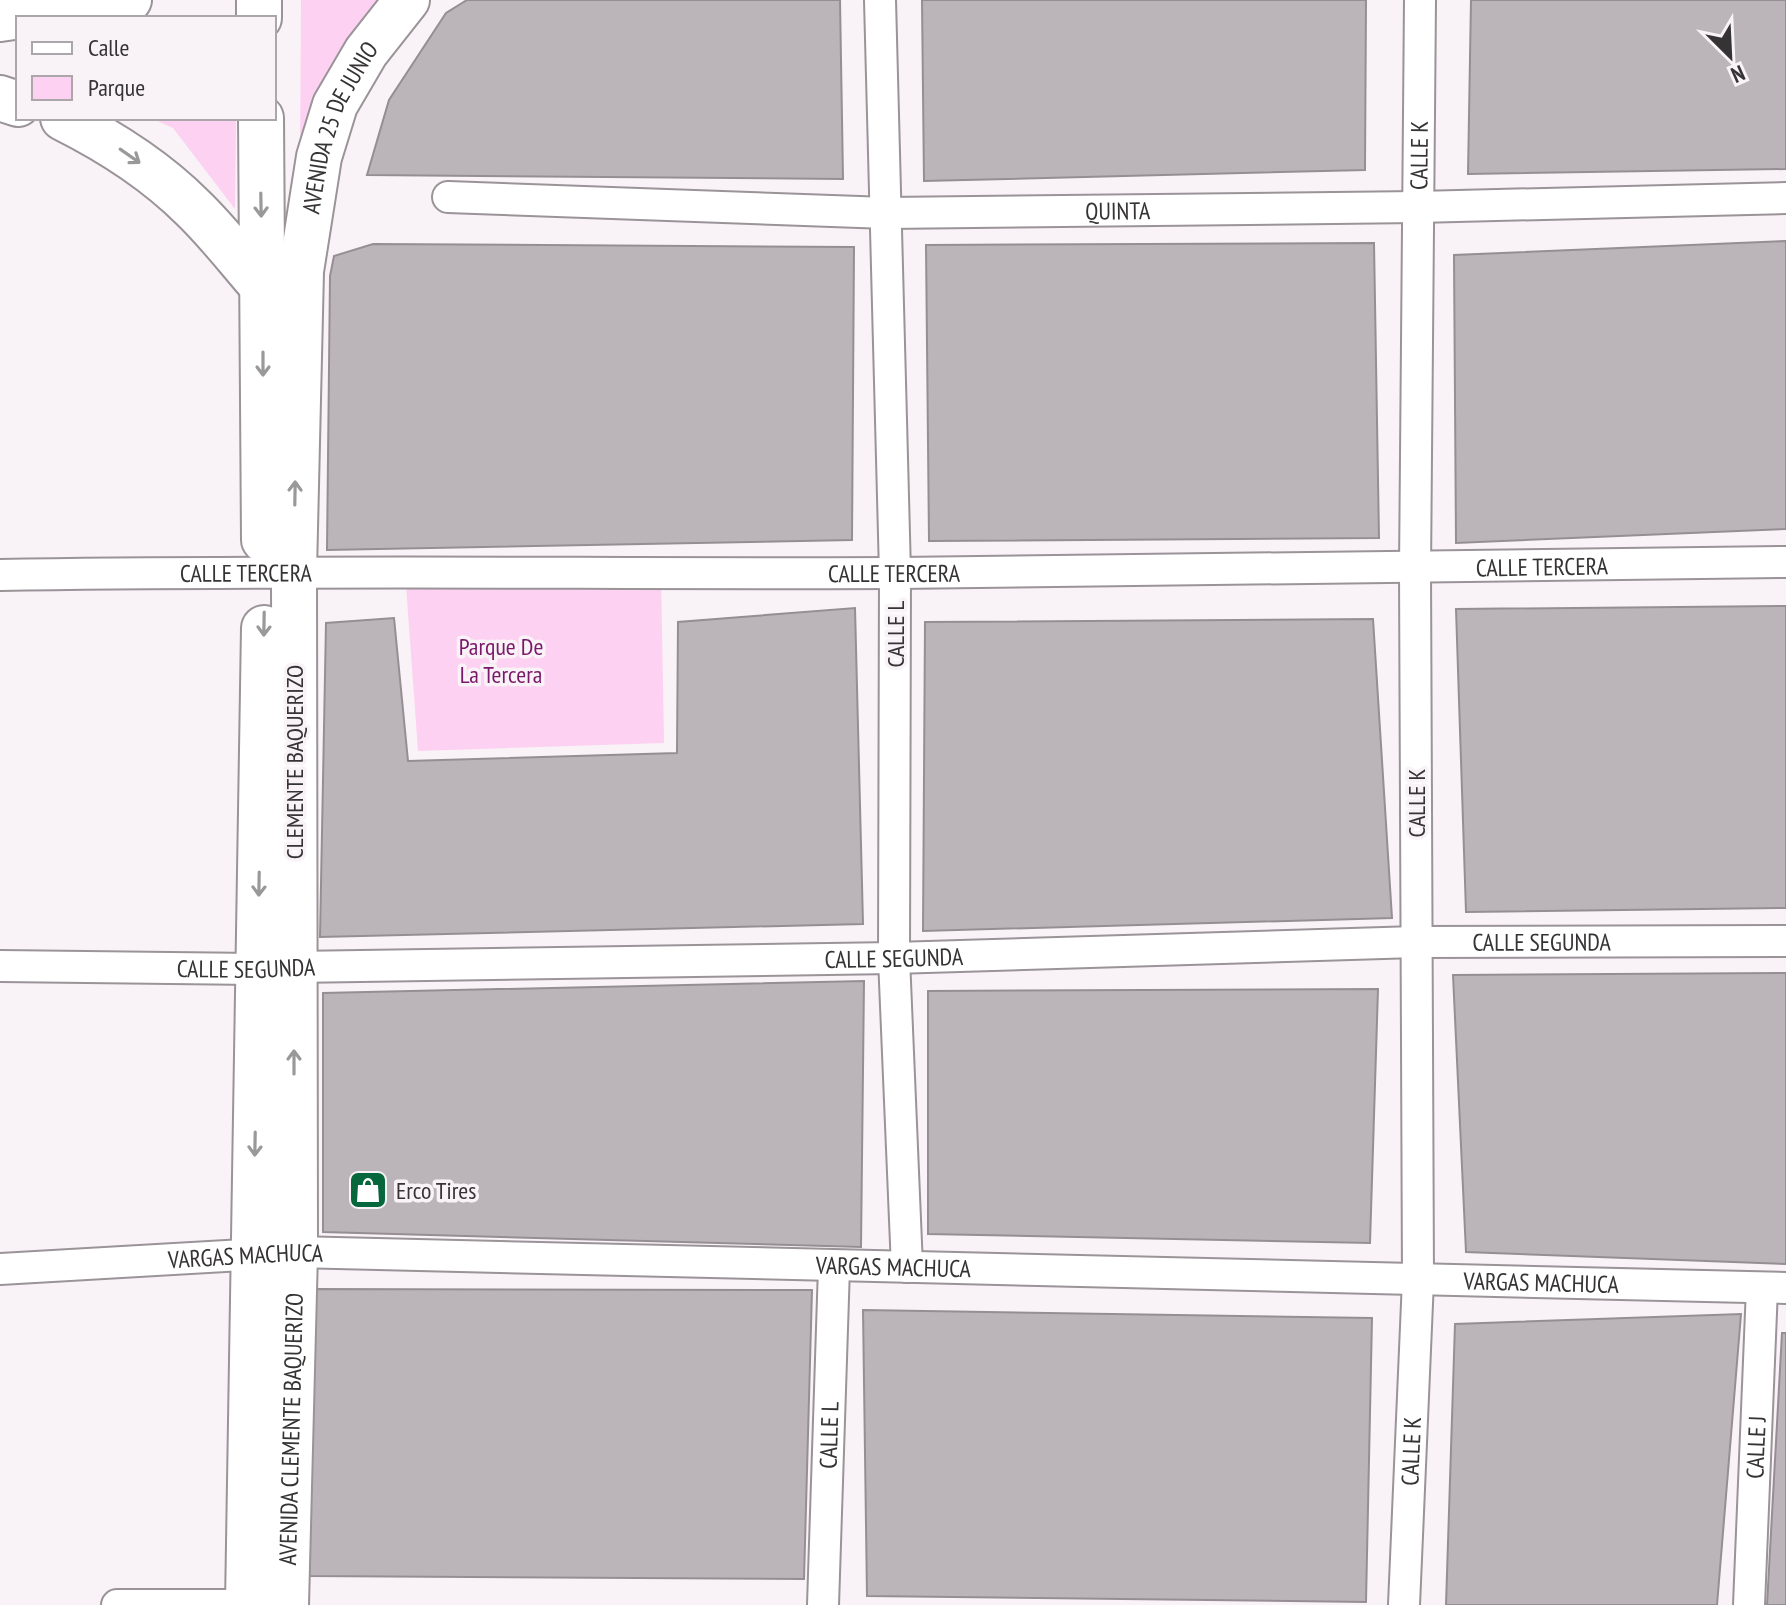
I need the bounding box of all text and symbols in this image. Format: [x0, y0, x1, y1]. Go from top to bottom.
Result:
legend [16, 16, 276, 120]
north arrow [1690, 16, 1770, 96]
text: Calle [88, 32, 129, 63]
street label: AVENIDA 25 DE JUNIO [295, 35, 384, 216]
text: N [1727, 59, 1749, 89]
text: Parque [88, 72, 145, 103]
street label: CALLE K [1403, 121, 1434, 190]
one-way arrow [119, 148, 141, 164]
one-way arrow [254, 191, 269, 218]
street label: QUINTA [1085, 195, 1151, 226]
one-way arrow [255, 350, 271, 377]
one-way arrow [287, 480, 302, 507]
street label: CALLE TERCERA [1476, 550, 1609, 583]
street label: CALLE TERCERA [180, 557, 313, 588]
street label: CALLE TERCERA [828, 557, 961, 589]
street label: CALLE L [880, 600, 911, 668]
one-way arrow [256, 610, 272, 637]
park label: Parque De La Tercera [459, 631, 543, 690]
street label: CLEMENTE BAQUERIZO [279, 665, 310, 859]
street label: CALLE K [1401, 768, 1432, 837]
one-way arrow [252, 870, 267, 897]
street label: CALLE SEGUNDA [1472, 926, 1611, 957]
street label: CALLE SEGUNDA [824, 940, 964, 975]
street label: CALLE SEGUNDA [177, 951, 316, 985]
one-way arrow [286, 1049, 302, 1076]
one-way arrow [247, 1130, 263, 1157]
shop icon: Erco Tires [347, 1169, 389, 1211]
place label: Erco Tires [396, 1175, 476, 1206]
street label: VARGAS MACHUCA [166, 1236, 324, 1275]
street label: VARGAS MACHUCA [814, 1249, 972, 1284]
street label: VARGAS MACHUCA [1462, 1265, 1620, 1299]
street label: AVENIDA CLEMENTE BAQUERIZO [272, 1292, 309, 1566]
street label: CALLE L [812, 1401, 845, 1469]
street label: CALLE J [1739, 1415, 1772, 1479]
street label: CALLE K [1394, 1416, 1428, 1486]

